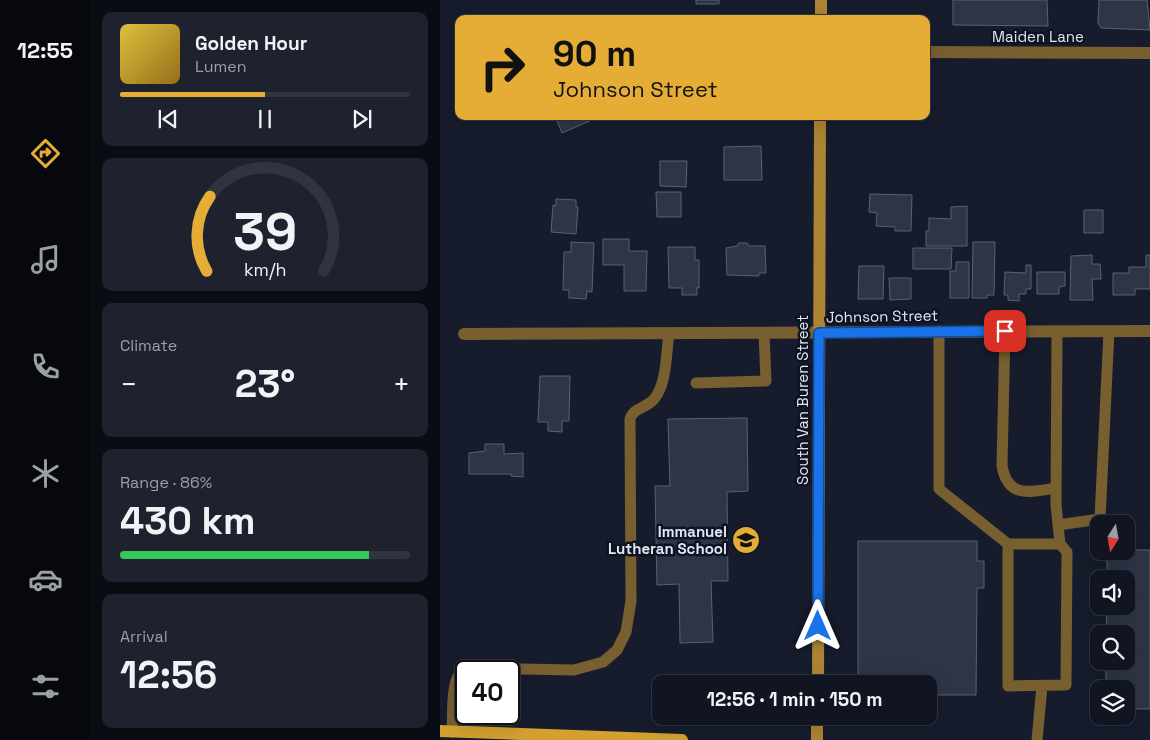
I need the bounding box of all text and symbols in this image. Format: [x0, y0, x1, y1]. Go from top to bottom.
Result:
street label: Maiden Lane [992, 27, 1084, 46]
text: Golden Hour [195, 31, 307, 56]
text: 90 m [553, 32, 636, 76]
icon: right [470, 35, 535, 100]
text: 12:55 [17, 36, 73, 64]
text: Lumen [195, 56, 247, 77]
text: Johnson Street [553, 75, 718, 103]
icon: previous [154, 105, 182, 133]
icon: pause [251, 105, 279, 133]
icon: next [348, 105, 376, 133]
icon: directions [28, 136, 63, 171]
text: 39 [233, 199, 297, 265]
icon: music [28, 242, 63, 277]
text: km/h [244, 258, 286, 281]
street label: Johnson Street [826, 306, 938, 326]
pin [984, 310, 1026, 352]
street label: South Van Buren Street [793, 315, 812, 485]
icon: arrive [991, 317, 1019, 345]
text: Climate [120, 335, 177, 356]
icon: phone [28, 349, 63, 384]
text: 23° [235, 360, 295, 408]
text: − [120, 366, 137, 402]
text: + [393, 366, 410, 402]
icon: climate [28, 456, 63, 491]
text: Range · 86% [120, 472, 212, 493]
text: 430 km [120, 497, 255, 545]
north arrow [1090, 515, 1135, 560]
map controls [1090, 515, 1135, 725]
place label: Immanuel Lutheran School [608, 522, 727, 558]
school or university icon: Immanuel Lutheran School [731, 525, 761, 555]
icon: car [28, 562, 63, 597]
button: sound [1090, 570, 1135, 615]
position arrow [791, 599, 843, 651]
button: search [1090, 625, 1135, 670]
text: Arrival [120, 626, 168, 647]
text: 12:56 [120, 651, 217, 699]
speed limit sign: 40 [455, 660, 520, 725]
icon: filters [28, 669, 63, 704]
button: layers [1090, 680, 1135, 725]
text: 12:56 · 1 min · 150 m [706, 687, 883, 712]

